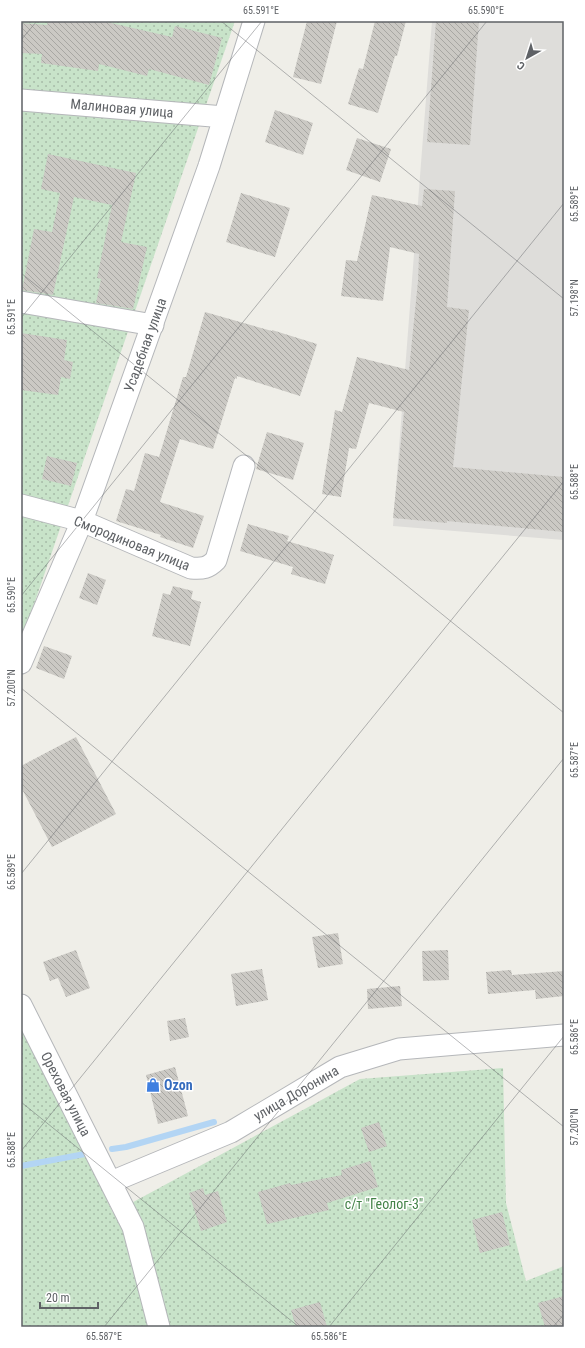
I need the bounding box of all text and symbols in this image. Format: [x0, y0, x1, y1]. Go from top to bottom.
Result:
text: 65.591°E [243, 5, 279, 16]
text: 65.590°E [468, 5, 504, 16]
north arrow [507, 38, 547, 78]
text: С [514, 58, 528, 72]
street label: Малиновая улица [70, 96, 174, 120]
text: 65.589°E [569, 186, 580, 222]
text: 57.198°N [569, 279, 580, 317]
street label: Усадебная улица [121, 296, 169, 394]
text: 65.591°E [6, 299, 17, 335]
text: 65.588°E [569, 464, 580, 500]
street label: Смородиновая улица [72, 512, 192, 574]
text: 65.590°E [6, 577, 17, 613]
text: 57.200°N [6, 669, 17, 707]
text: 65.587°E [569, 742, 580, 778]
text: 65.589°E [6, 854, 17, 890]
text: 65.586°E [569, 1019, 580, 1055]
street label: Ореховая улица [38, 1049, 94, 1139]
street label: улица Доронина [251, 1062, 341, 1124]
shop icon: Ozon [145, 1077, 161, 1093]
place label: Ozon [164, 1077, 193, 1093]
text: 57.200°N [569, 1108, 580, 1146]
text: 65.588°E [6, 1132, 17, 1168]
park label: с/т "Геолог-3" [345, 1196, 423, 1212]
scale bar [40, 1284, 98, 1310]
text: 20 m [46, 1291, 70, 1305]
text: 65.587°E [86, 1331, 122, 1342]
text: 65.586°E [311, 1331, 347, 1342]

